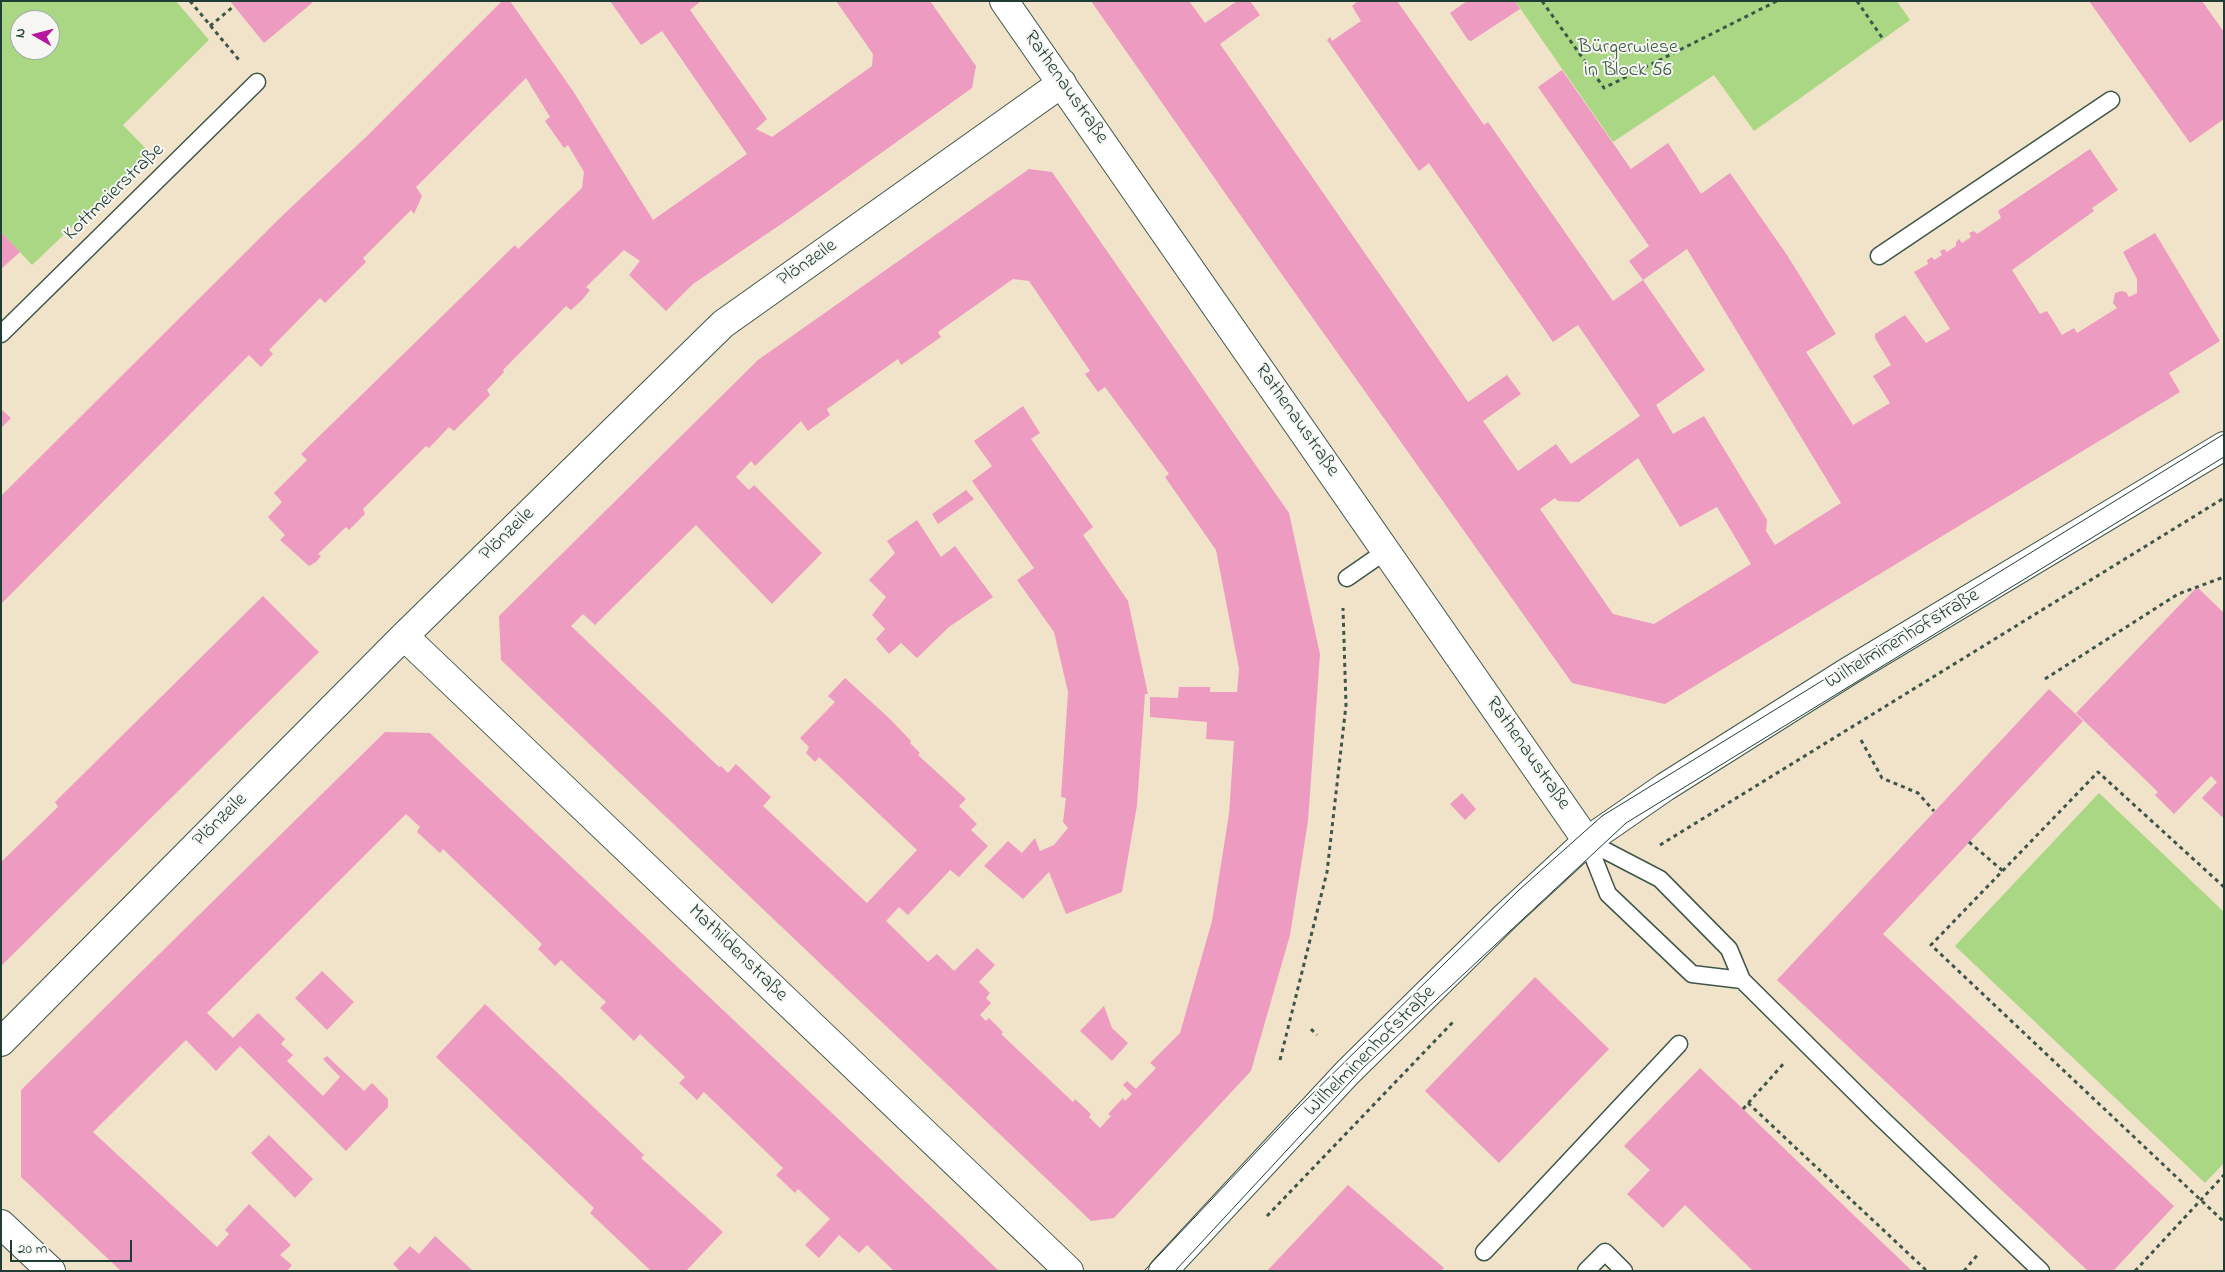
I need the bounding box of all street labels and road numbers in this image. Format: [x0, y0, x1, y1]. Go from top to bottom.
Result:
street label: Rathenaustraße [1017, 27, 1113, 149]
street label: Kottmeierstraße [60, 139, 170, 247]
street label: Plönzeile [774, 235, 842, 293]
street label: Rathenaustraße [1248, 360, 1344, 482]
street label: Plönzeile [475, 503, 541, 567]
street label: Wilhelminenhofstraße [1822, 584, 1984, 696]
street label: Rathenaustraße [1479, 693, 1575, 815]
street label: Plönzeile [189, 789, 253, 853]
street label: Mathildenstraße [682, 900, 792, 1008]
street label: Wilhelminenhofstraße [1300, 981, 1442, 1123]

